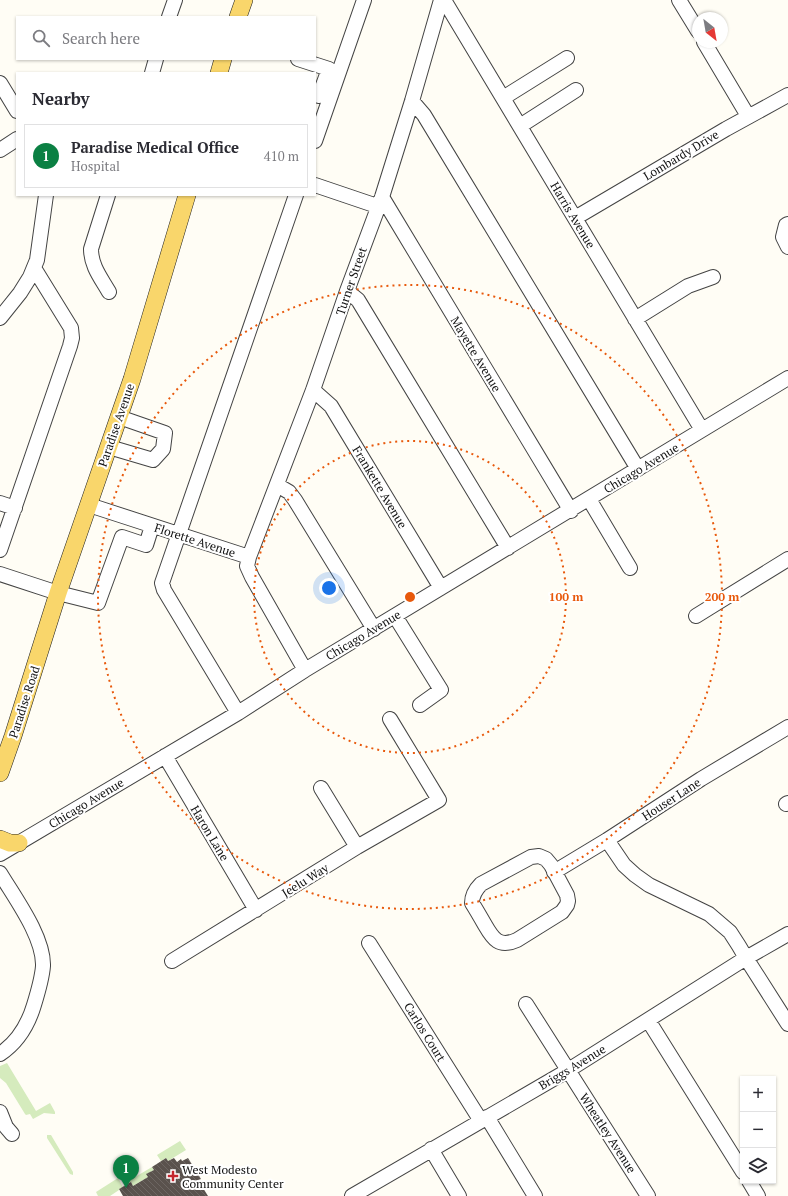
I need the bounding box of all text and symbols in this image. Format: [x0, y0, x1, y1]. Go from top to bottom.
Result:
north arrow [692, 12, 728, 48]
search box [16, 16, 316, 60]
icon: search [30, 27, 52, 49]
text: Search here [62, 28, 140, 48]
text: Nearby [32, 87, 90, 110]
street label: Lombardy Drive [641, 127, 721, 183]
text: Paradise Medical Office [71, 137, 239, 157]
text: 1 [42, 147, 50, 165]
text: 410 m [264, 147, 299, 165]
text: Hospital [71, 157, 120, 175]
street label: Harris Avenue [547, 179, 599, 251]
street label: Turner Street [332, 244, 370, 317]
street label: Mayette Avenue [448, 314, 504, 394]
street label: Paradise Avenue [95, 381, 137, 469]
street label: Chicago Avenue [601, 440, 681, 496]
street label: Frankette Avenue [350, 443, 410, 531]
street label: Florette Avenue [153, 520, 237, 560]
your location [319, 578, 339, 598]
text: 100 m [549, 589, 583, 604]
text: 200 m [705, 589, 739, 604]
centre of rings [403, 590, 417, 604]
street label: Chicago Avenue [323, 607, 403, 663]
street label: Paradise Road [5, 664, 43, 740]
street label: Chicago Avenue [46, 775, 126, 831]
street label: Houser Lane [639, 775, 703, 823]
street label: Haron Lane [188, 803, 232, 863]
street label: Jeelu Way [279, 859, 332, 900]
street label: Carlos Court [401, 1000, 449, 1065]
street label: Briggs Avenue [536, 1041, 608, 1093]
map controls [740, 1076, 776, 1184]
button: + [740, 1076, 776, 1112]
street label: Wheatley Avenue [577, 1090, 639, 1176]
button: − [740, 1112, 776, 1148]
button: layers [740, 1148, 776, 1184]
pin: 1 [113, 1155, 139, 1188]
place label: West Modesto Community Center [182, 1162, 284, 1191]
marker: West Modesto Community Center [167, 1170, 179, 1182]

